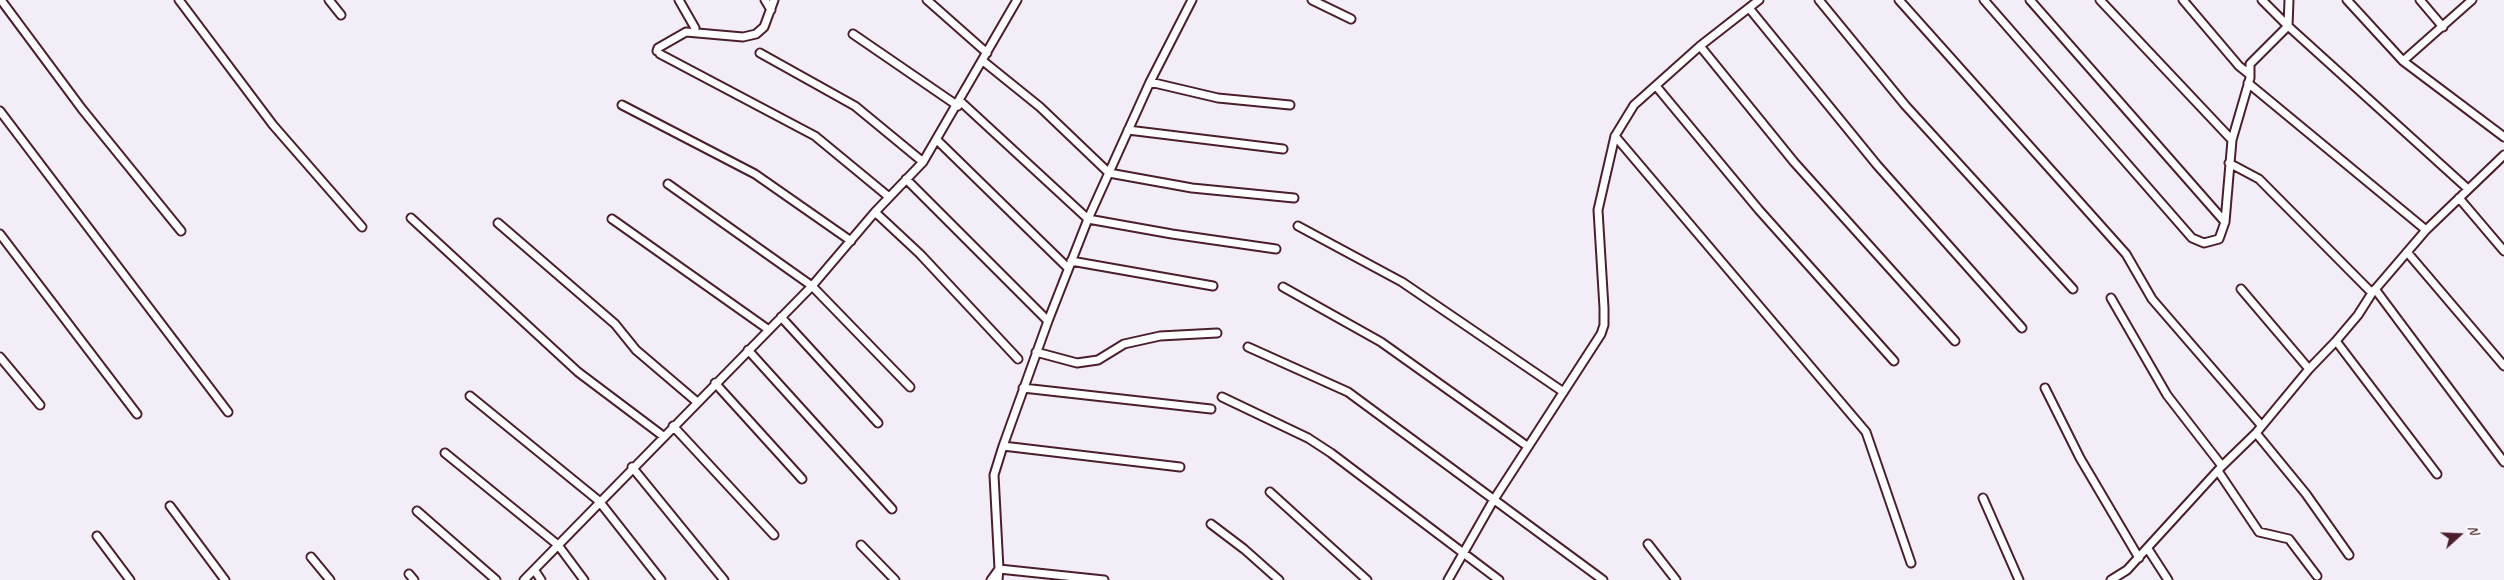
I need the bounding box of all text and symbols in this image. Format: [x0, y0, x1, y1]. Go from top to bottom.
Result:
north arrow [2434, 510, 2484, 560]
text: N [2464, 523, 2483, 537]

